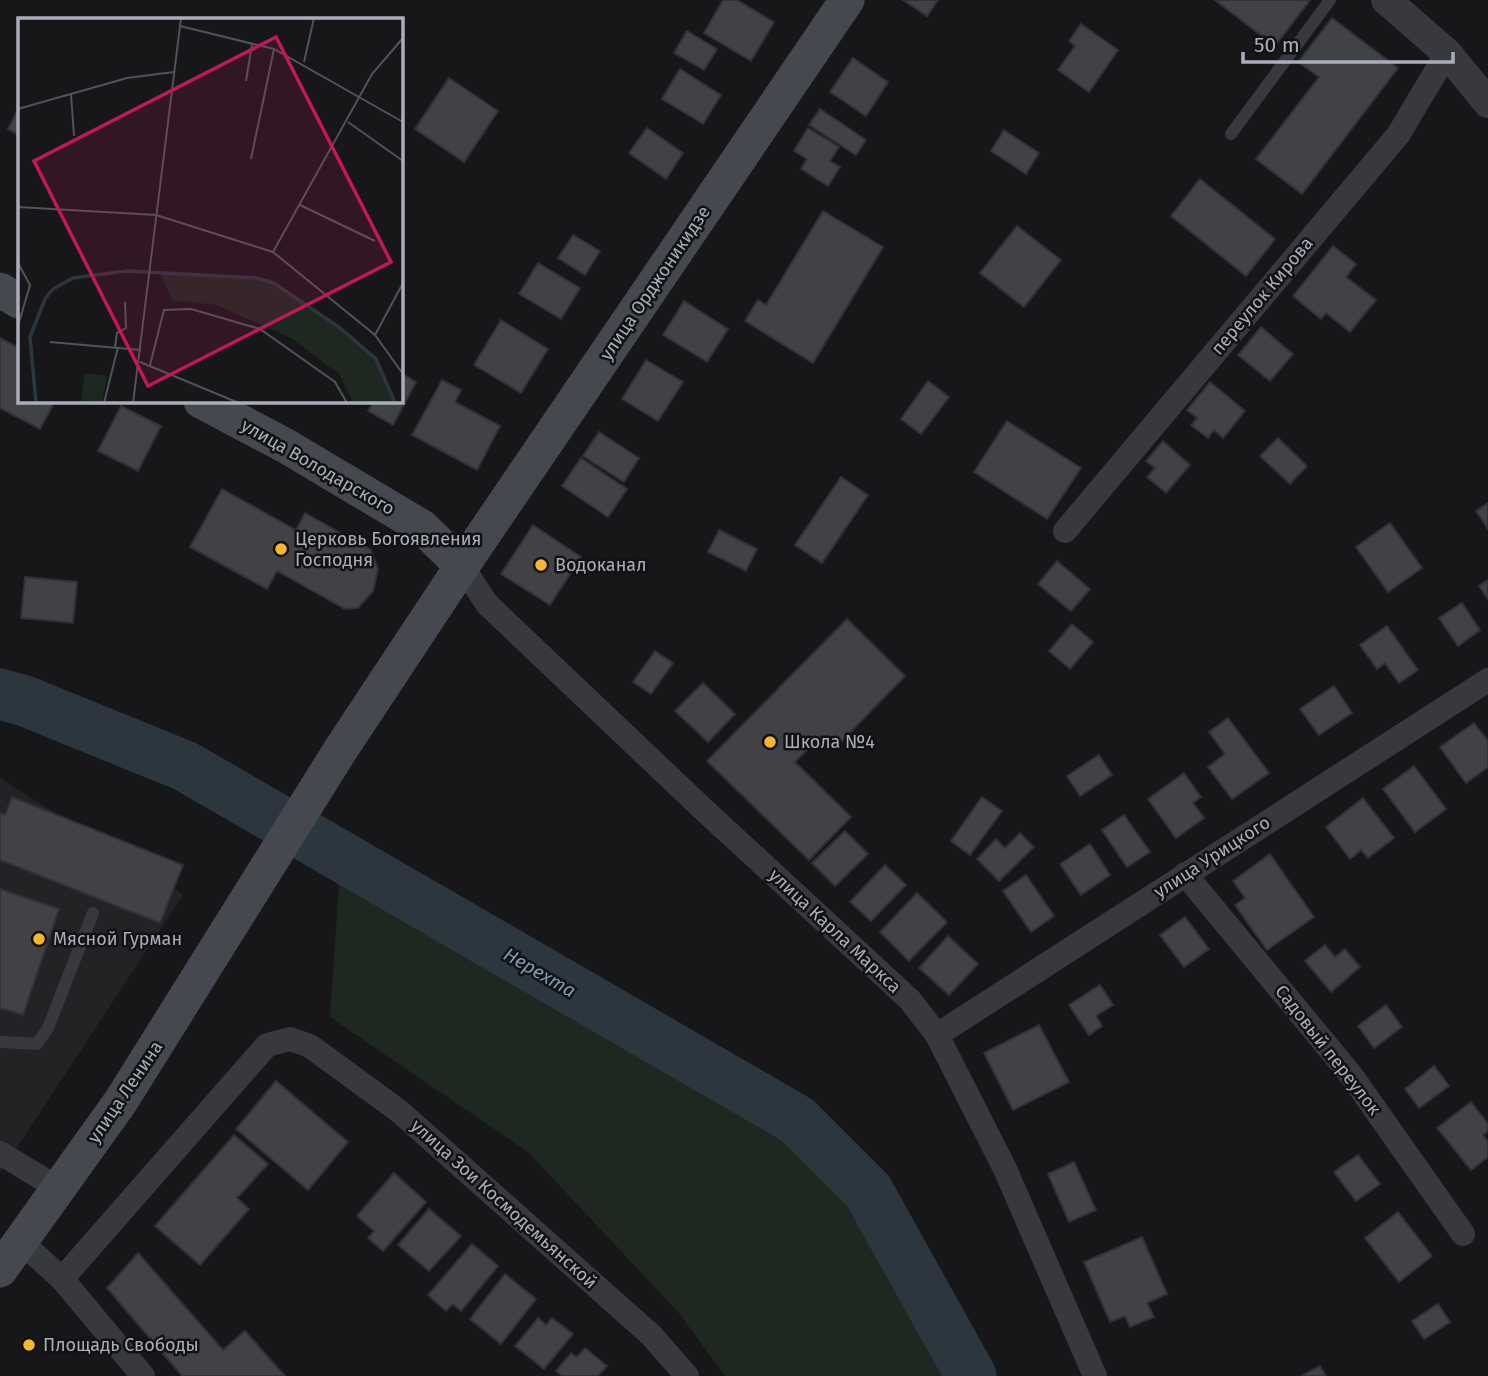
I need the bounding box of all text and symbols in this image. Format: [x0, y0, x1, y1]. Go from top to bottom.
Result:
inset map [18, 18, 402, 402]
scale bar [1243, 21, 1453, 65]
text: 50 m [1254, 32, 1300, 58]
street label: улица Орджоникидзе [595, 202, 715, 364]
street label: переулок Кирова [1206, 233, 1318, 359]
street label: улица Володарского [237, 414, 399, 520]
place label: Церковь Богоявления Господня [295, 528, 481, 571]
marker: Церковь Богоявления Господня [273, 541, 289, 557]
place label: Водоканал [555, 554, 647, 576]
marker: Водоканал [533, 557, 549, 573]
place label: Школа №4 [784, 731, 875, 753]
marker: Школа №4 [762, 734, 778, 750]
street label: улица Урицкого [1150, 811, 1274, 903]
street label: улица Карла Маркса [764, 864, 906, 998]
place label: Мясной Гурман [53, 928, 182, 950]
marker: Мясной Гурман [31, 931, 47, 947]
water label: Нерехта [500, 943, 580, 1002]
street label: Садовый переулок [1270, 981, 1386, 1120]
street label: улица Ленина [83, 1037, 167, 1147]
street label: улица Зои Космодемьянской [406, 1115, 602, 1293]
place label: Площадь Свободы [43, 1334, 199, 1356]
marker: Площадь Свободы [21, 1337, 37, 1353]

